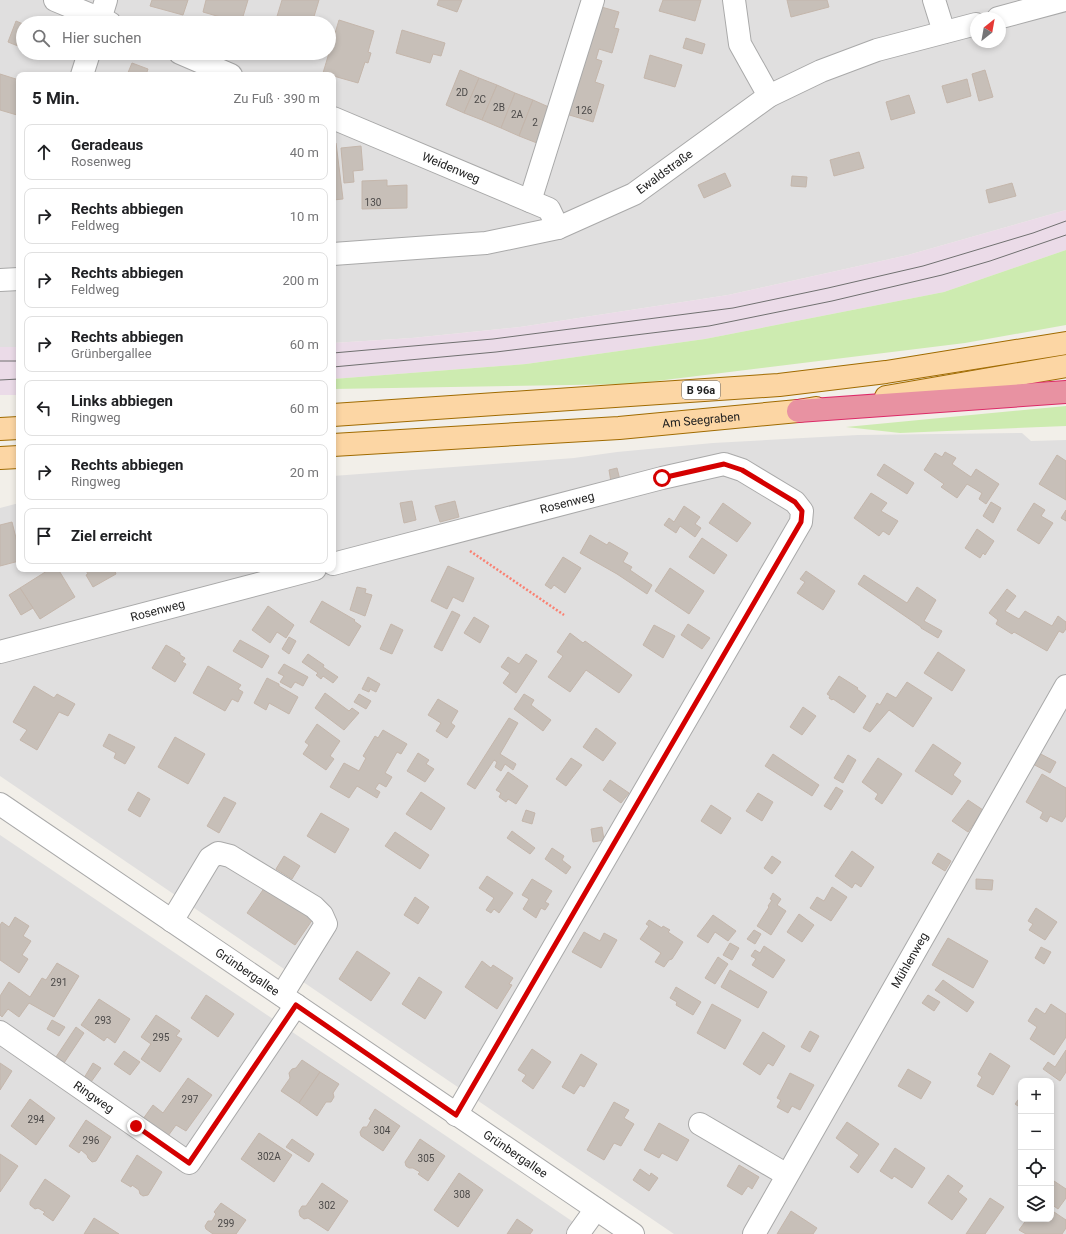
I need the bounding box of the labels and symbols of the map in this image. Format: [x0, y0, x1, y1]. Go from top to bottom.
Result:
north arrow [970, 12, 1006, 48]
house number: 2D [456, 87, 468, 98]
house number: 2C [474, 94, 487, 105]
house number: 2B [493, 102, 505, 113]
house number: 126 [576, 105, 593, 116]
house number: 2A [511, 109, 524, 120]
house number: 2 [532, 117, 538, 128]
street label: Ewaldstraße [634, 147, 695, 197]
street label: Weidenweg [420, 149, 482, 186]
house number: 130 [365, 197, 382, 208]
road number: B 96a [682, 381, 720, 399]
street label: Am Seegraben [662, 410, 741, 431]
route start [653, 469, 671, 487]
street label: Rosenweg [538, 489, 596, 517]
street label: Rosenweg [129, 597, 186, 624]
street label: Mühlenweg [888, 930, 931, 991]
street label: Grünbergallee [213, 945, 282, 999]
house number: 291 [51, 977, 67, 988]
house number: 293 [95, 1015, 111, 1026]
house number: 295 [153, 1032, 170, 1043]
street label: Ringweg [71, 1078, 117, 1116]
house number: 297 [182, 1094, 199, 1105]
house number: 294 [28, 1114, 45, 1125]
route end [127, 1117, 145, 1135]
house number: 304 [374, 1125, 391, 1136]
street label: Grünbergallee [481, 1127, 550, 1181]
house number: 296 [83, 1135, 100, 1146]
house number: 302A [257, 1151, 281, 1162]
house number: 305 [418, 1153, 435, 1164]
house number: 308 [454, 1189, 471, 1200]
house number: 302 [319, 1200, 336, 1211]
house number: 299 [218, 1218, 234, 1229]

